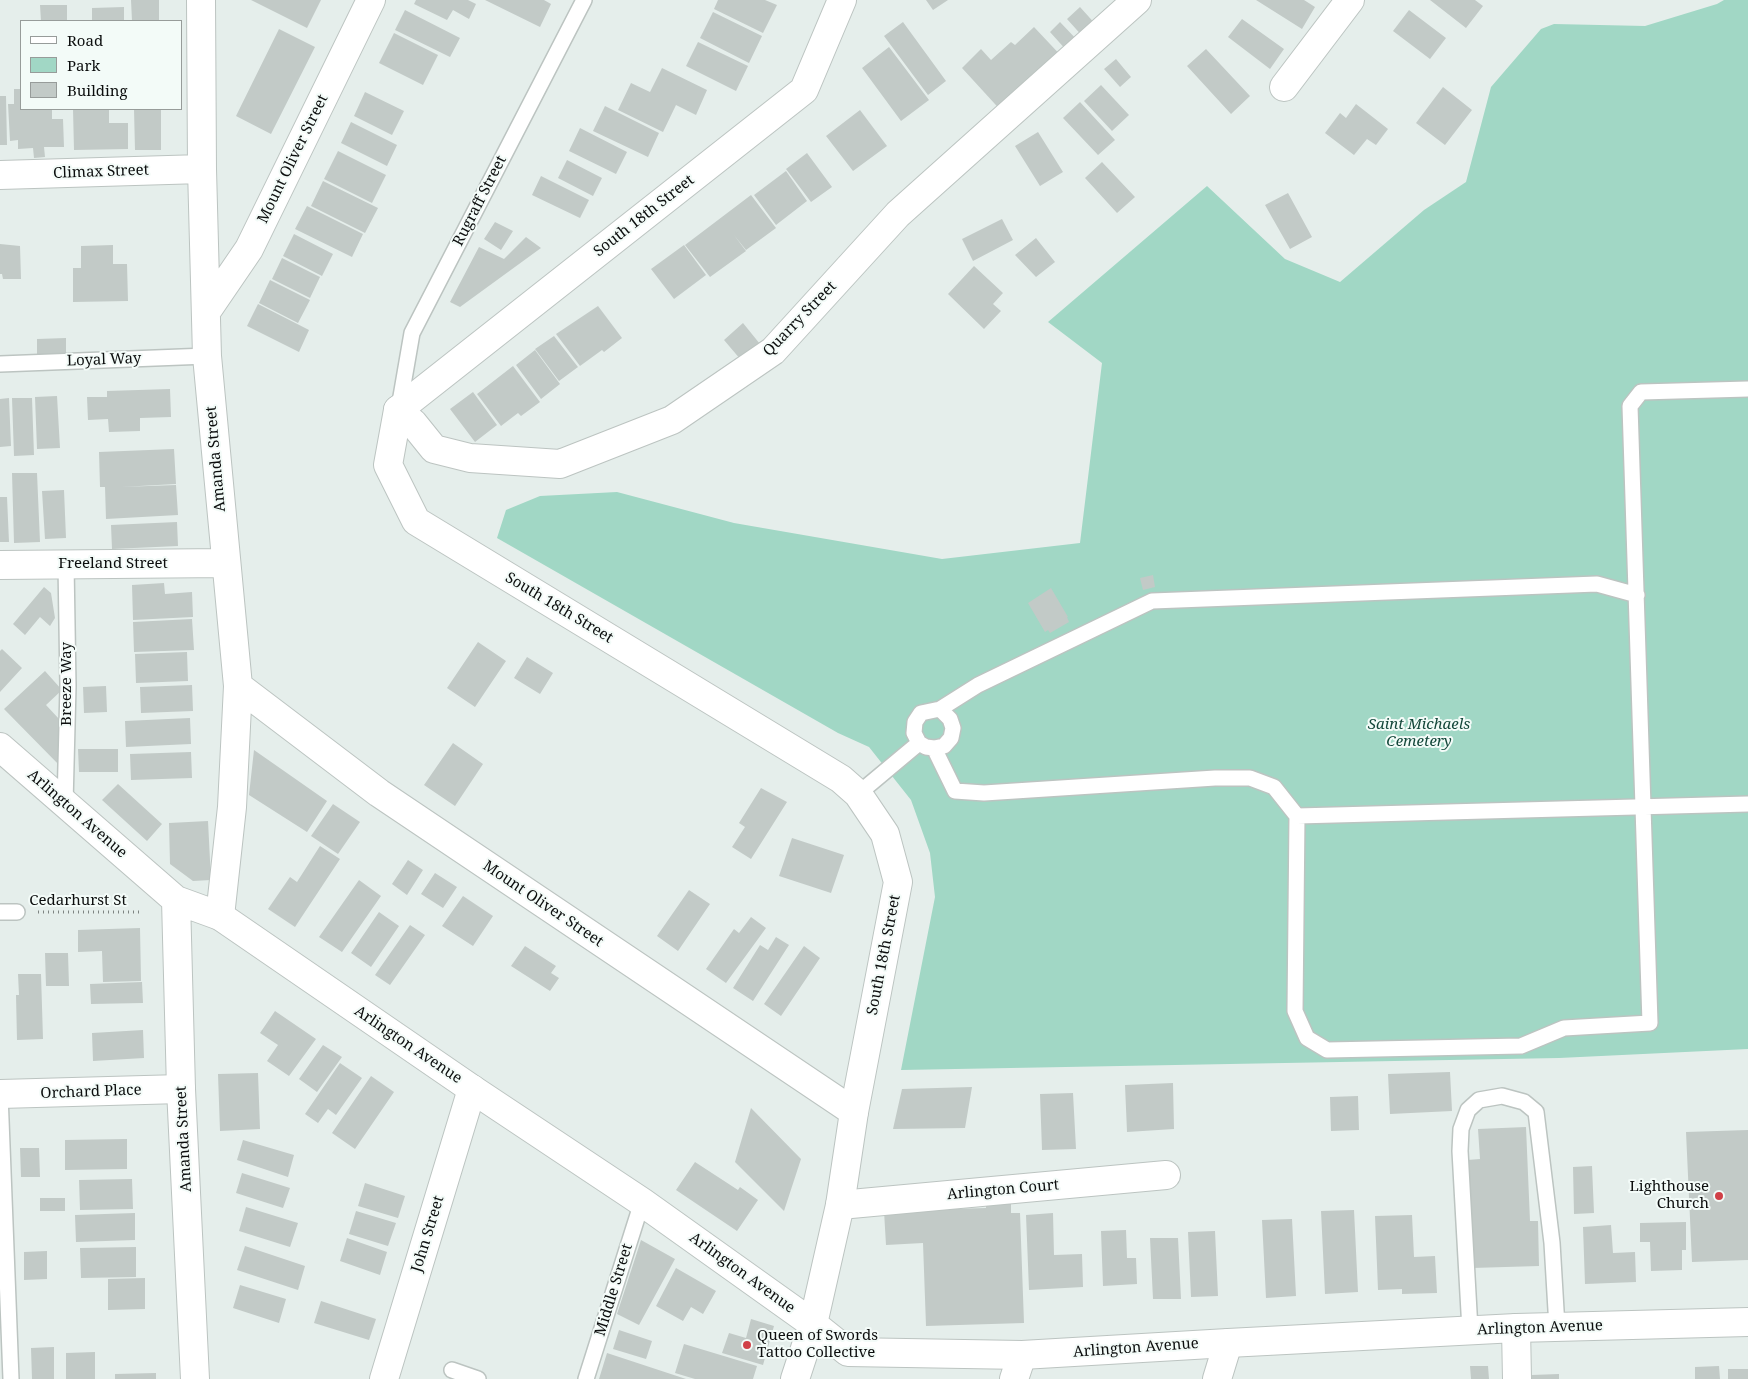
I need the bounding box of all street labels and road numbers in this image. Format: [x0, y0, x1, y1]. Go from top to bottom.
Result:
street label: Mount Oliver Street [254, 92, 332, 226]
street label: Rugraff Street [450, 153, 510, 249]
street label: Climax Street [53, 161, 149, 183]
street label: South 18th Street [590, 171, 698, 261]
street label: Quarry Street [760, 278, 840, 360]
street label: Loyal Way [66, 350, 142, 370]
street label: Amanda Street [202, 405, 230, 513]
street label: Freeland Street [58, 555, 168, 573]
street label: South 18th Street [502, 569, 616, 647]
street label: Breeze Way [58, 642, 76, 726]
street label: Arlington Avenue [24, 766, 130, 862]
street label: Mount Oliver Street [479, 857, 607, 951]
street label: Cedarhurst St [29, 892, 127, 910]
street label: South 18th Street [863, 893, 905, 1017]
street label: Arlington Avenue [351, 1002, 465, 1088]
street label: Orchard Place [40, 1081, 142, 1103]
street label: Amanda Street [172, 1085, 196, 1193]
street label: Arlington Court [946, 1176, 1060, 1204]
street label: John Street [408, 1194, 448, 1274]
street label: Arlington Avenue [686, 1229, 798, 1317]
street label: Middle Street [591, 1242, 637, 1338]
street label: Arlington Avenue [1477, 1317, 1603, 1339]
street label: Arlington Avenue [1073, 1335, 1199, 1361]

